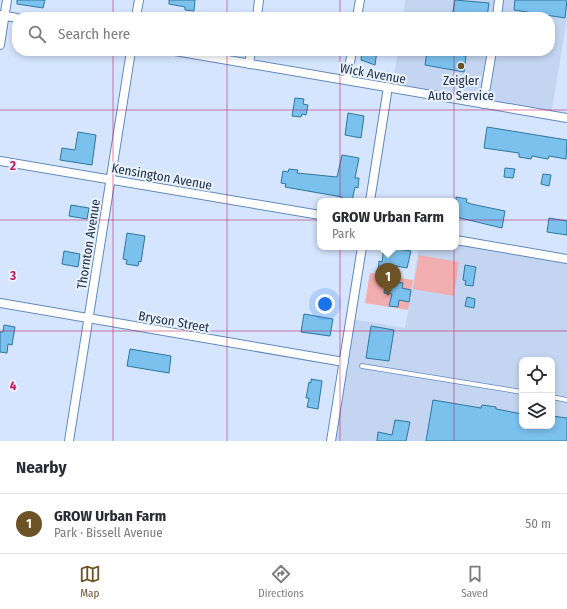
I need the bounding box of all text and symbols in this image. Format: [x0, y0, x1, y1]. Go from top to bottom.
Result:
search box [12, 12, 555, 56]
icon: search [26, 23, 48, 45]
text: Search here [58, 25, 130, 43]
street label: Wick Avenue [339, 60, 407, 87]
marker: Zeigler Auto Service [456, 61, 466, 71]
place label: Zeigler Auto Service [428, 73, 494, 103]
text: 2 [9, 158, 16, 173]
street label: Kensington Avenue [111, 160, 213, 193]
street label: Thornton Avenue [74, 198, 103, 290]
popup [317, 198, 459, 250]
text: GROW Urban Farm [332, 208, 444, 226]
text: Park [332, 226, 355, 241]
pin: 1 [375, 263, 401, 296]
text: 3 [9, 268, 16, 283]
your location [315, 294, 335, 314]
street label: Bryson Street [137, 308, 211, 335]
map controls [519, 357, 555, 429]
button: locate [519, 357, 555, 393]
text: 4 [10, 378, 17, 393]
button: layers [519, 393, 555, 429]
text: Nearby [16, 457, 67, 478]
text: GROW Urban Farm [54, 507, 166, 525]
text: 1 [26, 516, 32, 531]
text: 50 m [525, 516, 551, 531]
text: Park · Bissell Avenue [54, 525, 163, 540]
tab: Map [79, 563, 101, 600]
tab: Directions [258, 563, 304, 600]
tab: Saved [461, 563, 488, 600]

